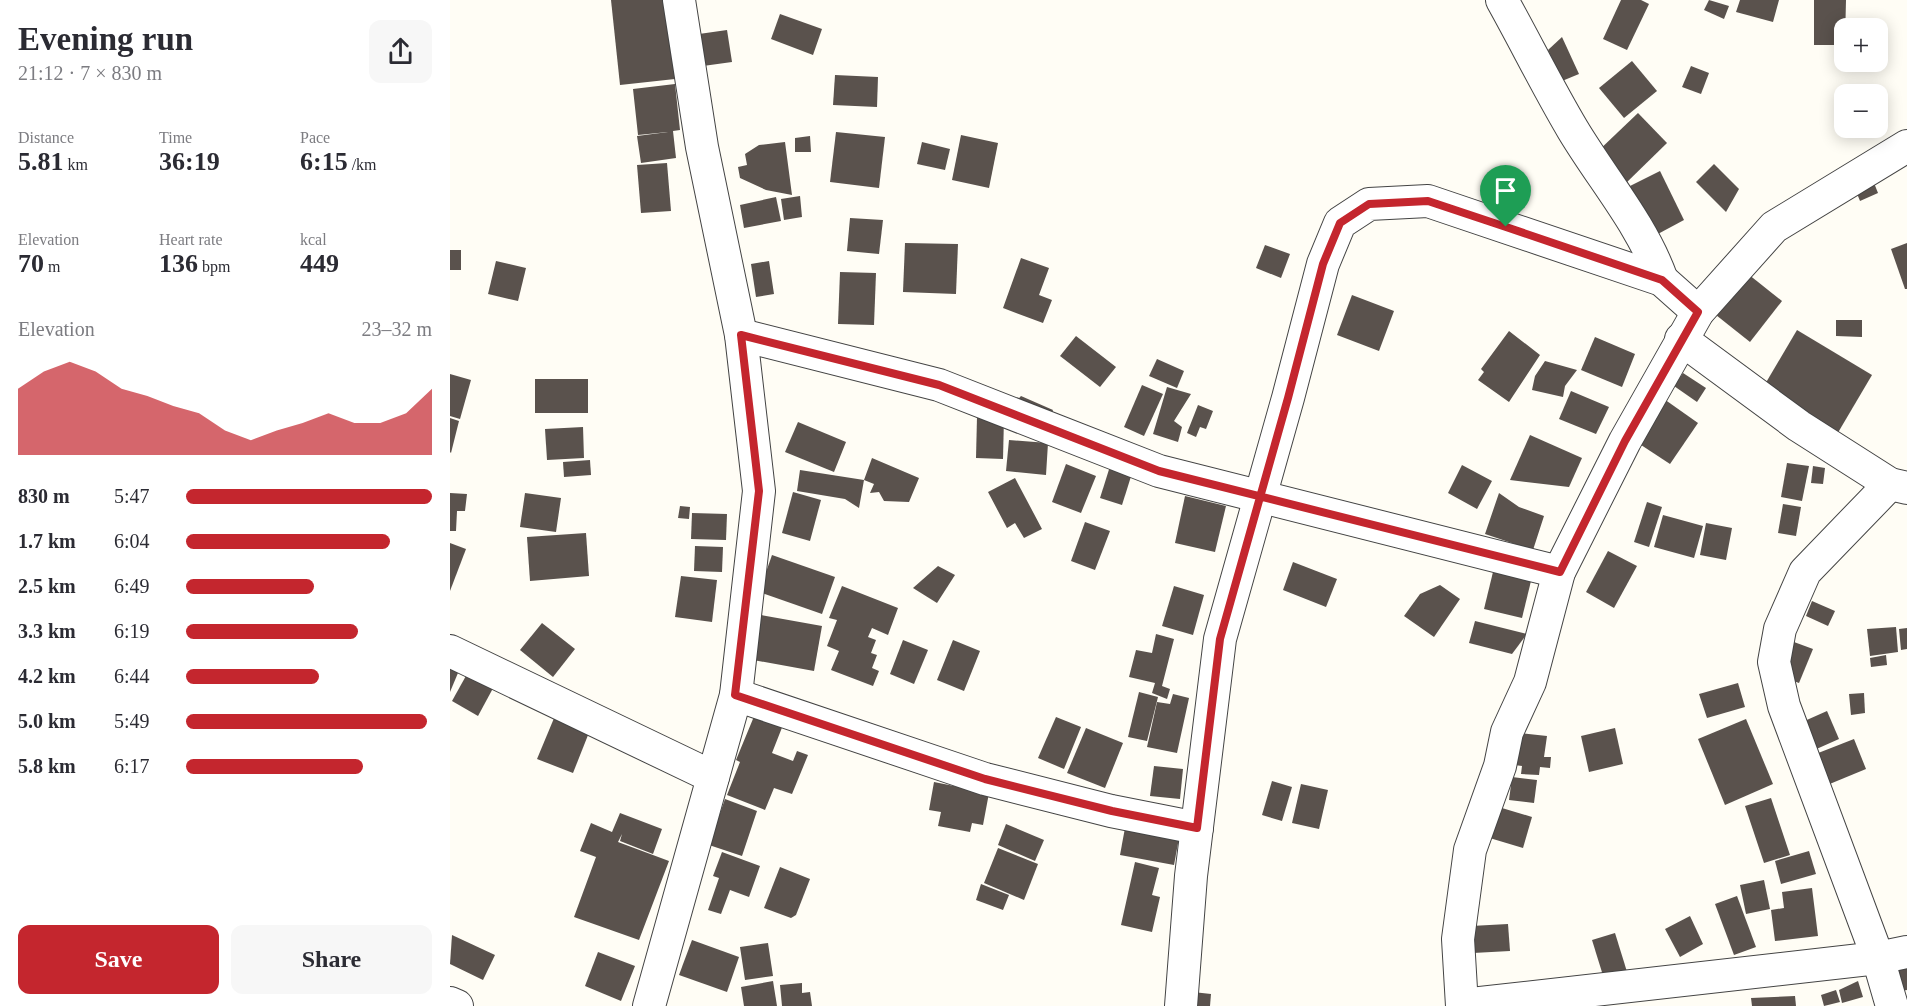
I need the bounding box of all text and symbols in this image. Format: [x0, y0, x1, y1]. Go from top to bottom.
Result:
map controls [1834, 18, 1888, 138]
button: + [1834, 18, 1888, 72]
button: share [369, 20, 432, 83]
text: Evening run [18, 21, 193, 57]
text: 21:12 · 7 × 830 m [18, 62, 162, 84]
button: − [1834, 84, 1888, 138]
text: Distance [18, 129, 74, 146]
text: Time [159, 129, 192, 146]
text: Pace [300, 129, 330, 146]
text: 5.81 [18, 147, 64, 176]
text: 36:19 [159, 147, 220, 176]
text: 6:15 [300, 147, 348, 176]
text: km [64, 156, 88, 173]
text: /km [348, 156, 377, 173]
pin [1480, 165, 1531, 227]
icon: arrive [1489, 174, 1522, 207]
text: Elevation [18, 231, 79, 248]
text: Heart rate [159, 231, 223, 248]
text: kcal [300, 231, 327, 248]
text: 70 [18, 249, 44, 278]
text: 136 [159, 249, 198, 278]
text: 449 [300, 249, 339, 278]
text: m [44, 258, 60, 275]
text: bpm [198, 258, 230, 275]
text: Elevation [18, 318, 95, 340]
text: 23–32 m [361, 318, 432, 340]
text: 830 m [18, 485, 70, 507]
text: 5:47 [114, 485, 150, 507]
text: 1.7 km [18, 530, 76, 552]
text: 6:04 [114, 530, 150, 552]
text: 2.5 km [18, 575, 76, 597]
text: 6:49 [114, 575, 150, 597]
text: 3.3 km [18, 620, 76, 642]
text: 6:19 [114, 620, 150, 642]
text: 4.2 km [18, 665, 76, 687]
text: 6:44 [114, 665, 150, 687]
text: 5.0 km [18, 710, 76, 732]
text: 5:49 [114, 710, 150, 732]
text: 5.8 km [18, 755, 76, 777]
text: 6:17 [114, 755, 150, 777]
button: Save [18, 925, 219, 994]
button: Share [231, 925, 432, 994]

